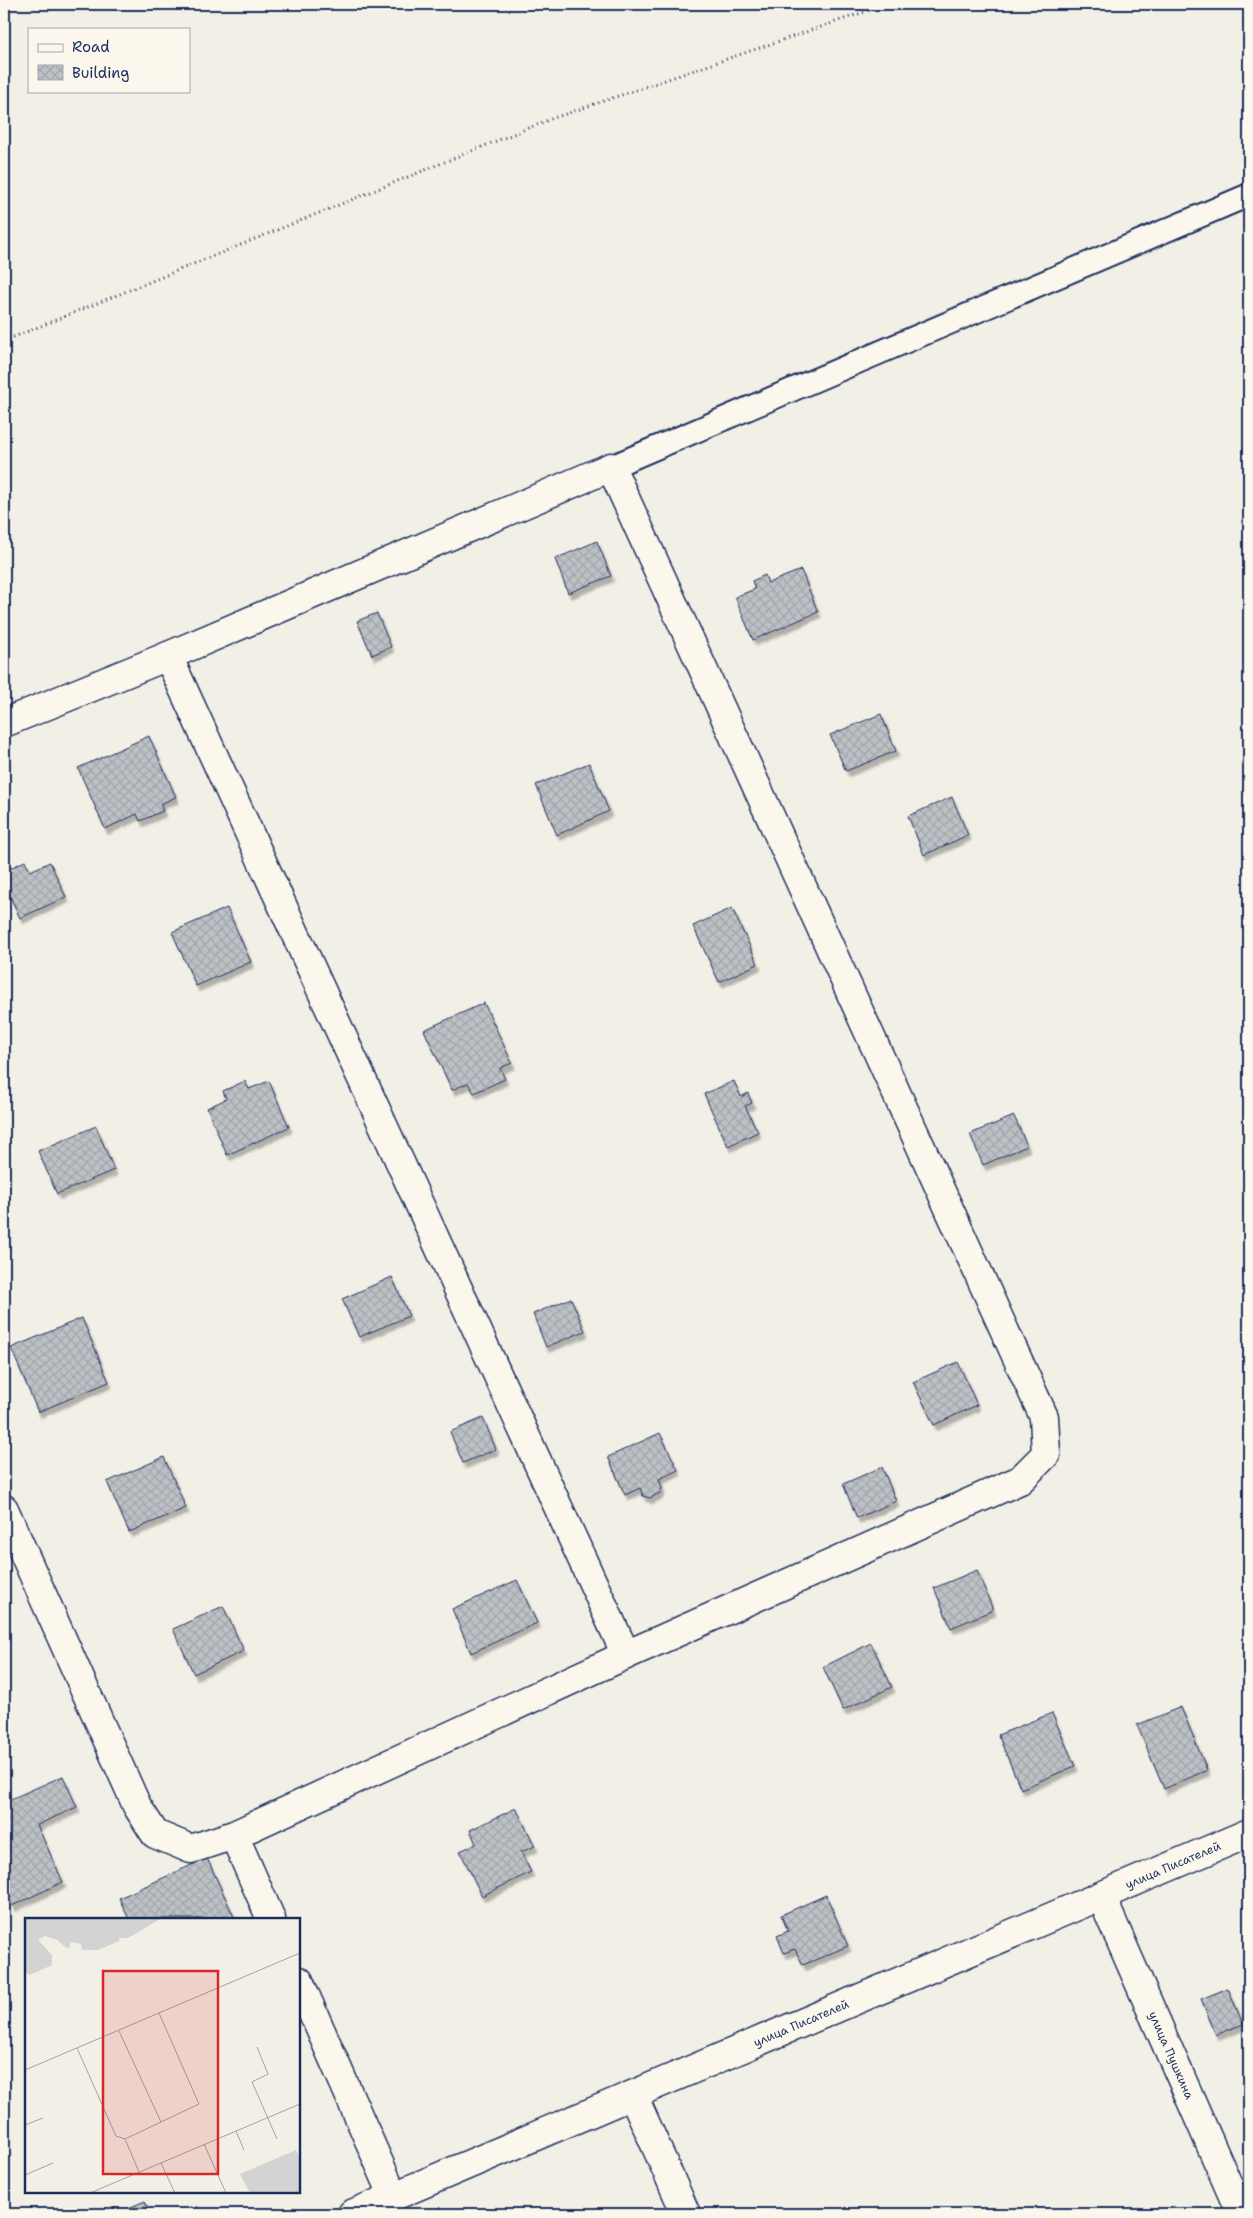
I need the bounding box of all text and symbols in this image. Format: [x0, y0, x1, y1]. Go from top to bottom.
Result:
legend [28, 28, 190, 92]
text: Road [72, 37, 110, 57]
text: Building [72, 63, 129, 83]
street label: улица Писателей [1123, 1838, 1223, 1893]
inset map [25, 1918, 300, 2193]
street label: улица Писателей [751, 1996, 851, 2051]
street label: улица Пушкина [1145, 2009, 1198, 2102]

